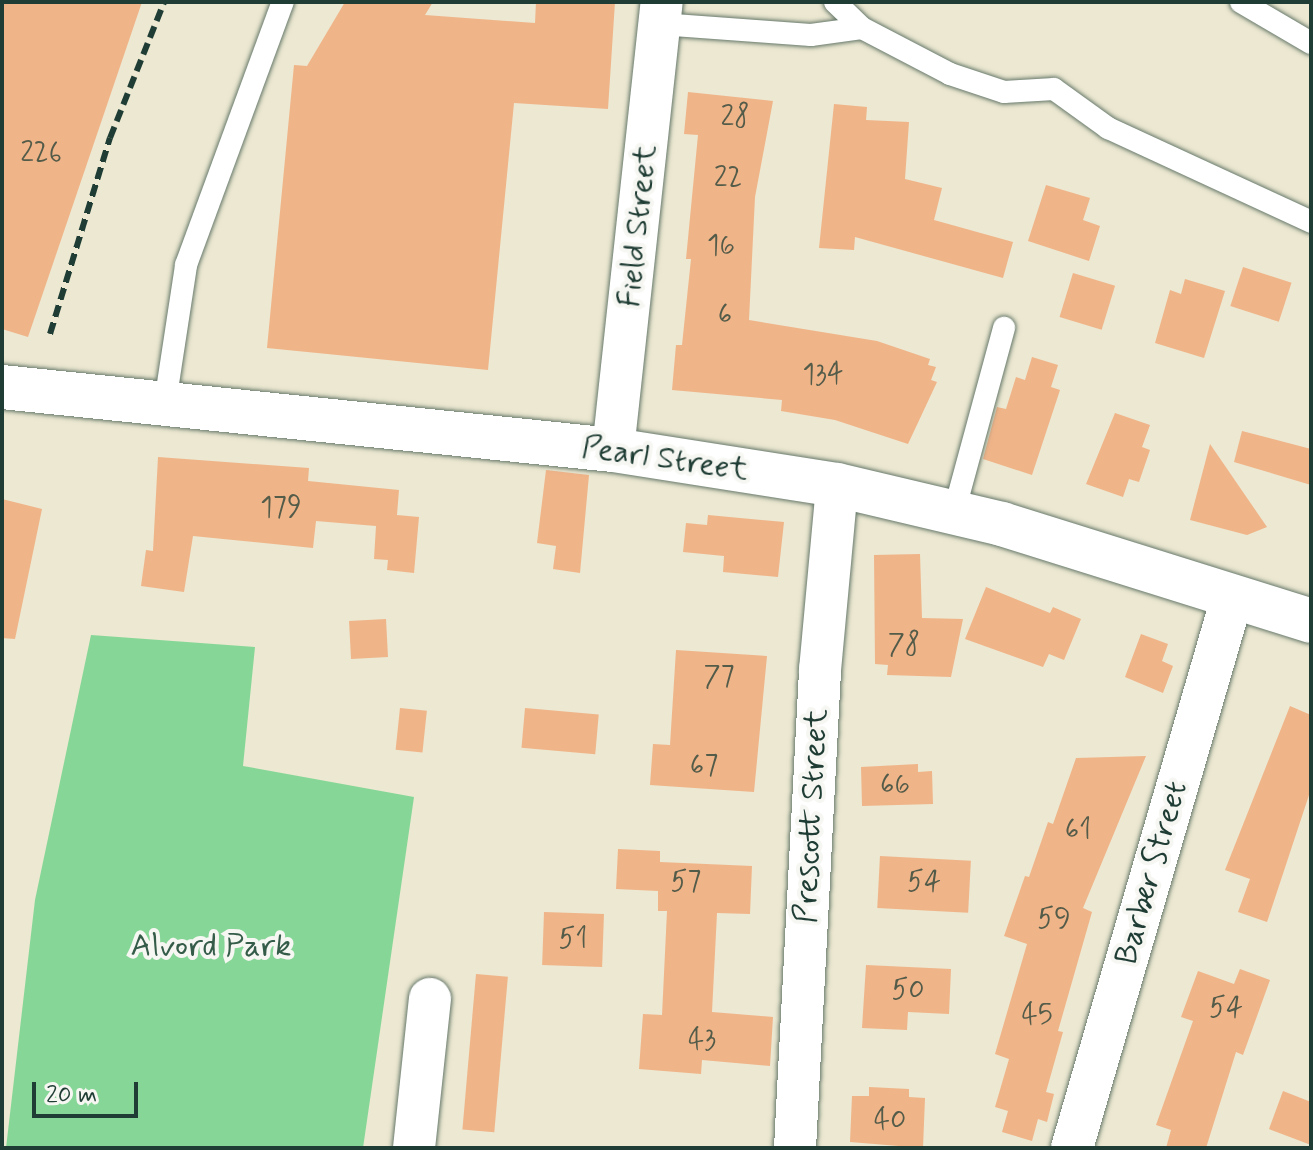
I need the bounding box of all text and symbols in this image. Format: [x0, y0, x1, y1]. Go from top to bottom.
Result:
house number: 28 [720, 101, 750, 135]
house number: 226 [20, 137, 62, 171]
street label: Field Street [610, 143, 666, 309]
house number: 22 [714, 162, 742, 196]
house number: 16 [707, 230, 735, 264]
house number: 6 [718, 299, 732, 333]
house number: 134 [803, 359, 843, 393]
street label: Pearl Street [579, 428, 751, 490]
house number: 179 [260, 492, 302, 526]
house number: 78 [888, 629, 920, 663]
house number: 77 [703, 661, 735, 695]
street label: Prescott Street [787, 708, 837, 924]
house number: 67 [690, 750, 718, 784]
house number: 66 [880, 769, 910, 803]
street label: Barber Street [1107, 774, 1197, 972]
house number: 61 [1065, 814, 1091, 848]
house number: 57 [671, 866, 701, 900]
house number: 54 [907, 866, 941, 900]
house number: 59 [1037, 903, 1071, 937]
house number: 51 [559, 923, 587, 957]
park label: Alvord Park [132, 927, 290, 965]
house number: 50 [892, 974, 924, 1008]
house number: 54 [1209, 992, 1243, 1026]
house number: 45 [1021, 999, 1053, 1033]
house number: 43 [688, 1024, 716, 1058]
scale bar [36, 1066, 142, 1116]
text: 20 m [46, 1080, 97, 1111]
house number: 40 [874, 1104, 906, 1138]

